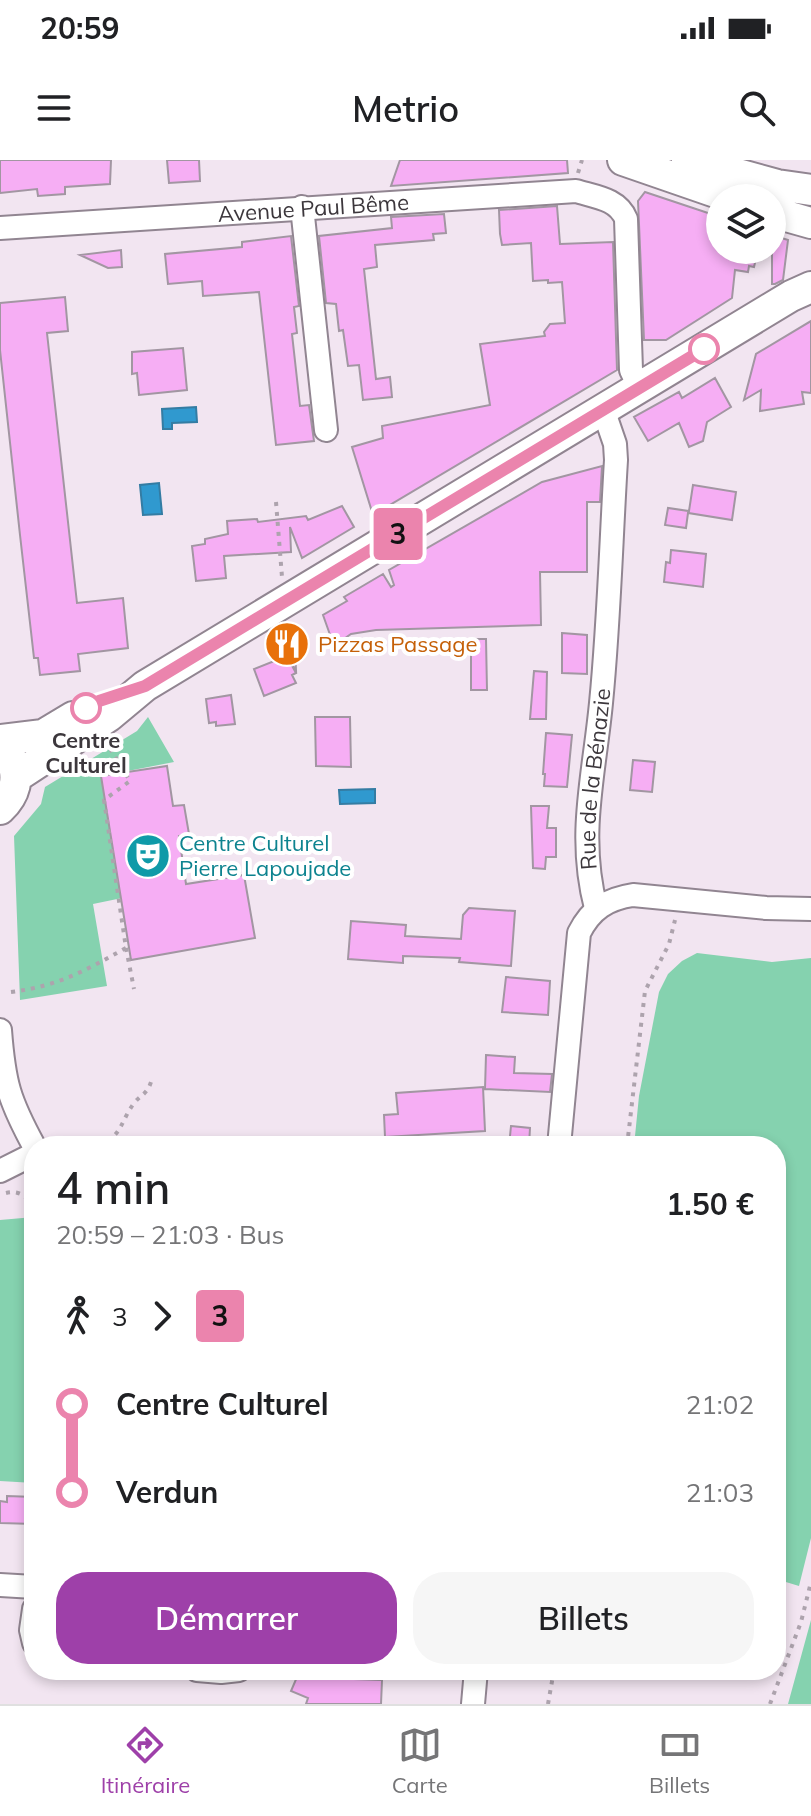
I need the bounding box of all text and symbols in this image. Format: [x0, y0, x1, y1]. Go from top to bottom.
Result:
text: 20:59 [40, 9, 119, 47]
icon: menu [32, 86, 76, 130]
text: Metrio [352, 86, 459, 131]
icon: search [735, 86, 779, 130]
map controls [706, 184, 786, 264]
button: layers [706, 184, 786, 264]
street label: Avenue Paul Bême [217, 188, 410, 228]
unlabelled marker [689, 334, 719, 364]
line badge: 3 [372, 508, 424, 560]
text: 3 [390, 516, 406, 551]
restaurant icon: Pizzas Passage [263, 620, 311, 668]
place label: Pizzas Passage [318, 630, 477, 658]
street label: Rue de la Bénazie [573, 687, 616, 871]
marker: Centre Culturel [71, 693, 101, 723]
place label: Centre Culturel [45, 726, 127, 779]
place label: Centre Culturel Pierre Lapoujade [179, 829, 351, 882]
theatre icon: Centre Culturel Pierre Lapoujade [124, 832, 172, 880]
text: 4 min [56, 1160, 170, 1215]
text: 1.50 € [666, 1185, 754, 1223]
text: 20:59 – 21:03 · Bus [56, 1218, 285, 1251]
icon: walk [56, 1294, 100, 1338]
icon: forward [140, 1294, 184, 1338]
text: 3 [212, 1298, 228, 1333]
text: 3 [112, 1300, 128, 1333]
text: Centre Culturel [116, 1385, 329, 1423]
text: 21:02 [686, 1388, 754, 1421]
text: Verdun [116, 1473, 218, 1511]
text: 21:03 [686, 1476, 754, 1509]
button: Démarrer [56, 1572, 397, 1664]
button: Billets [413, 1572, 754, 1664]
tab: Itinéraire [101, 1723, 190, 1799]
tab: Carte [392, 1723, 448, 1799]
tab: Billets [649, 1723, 710, 1799]

